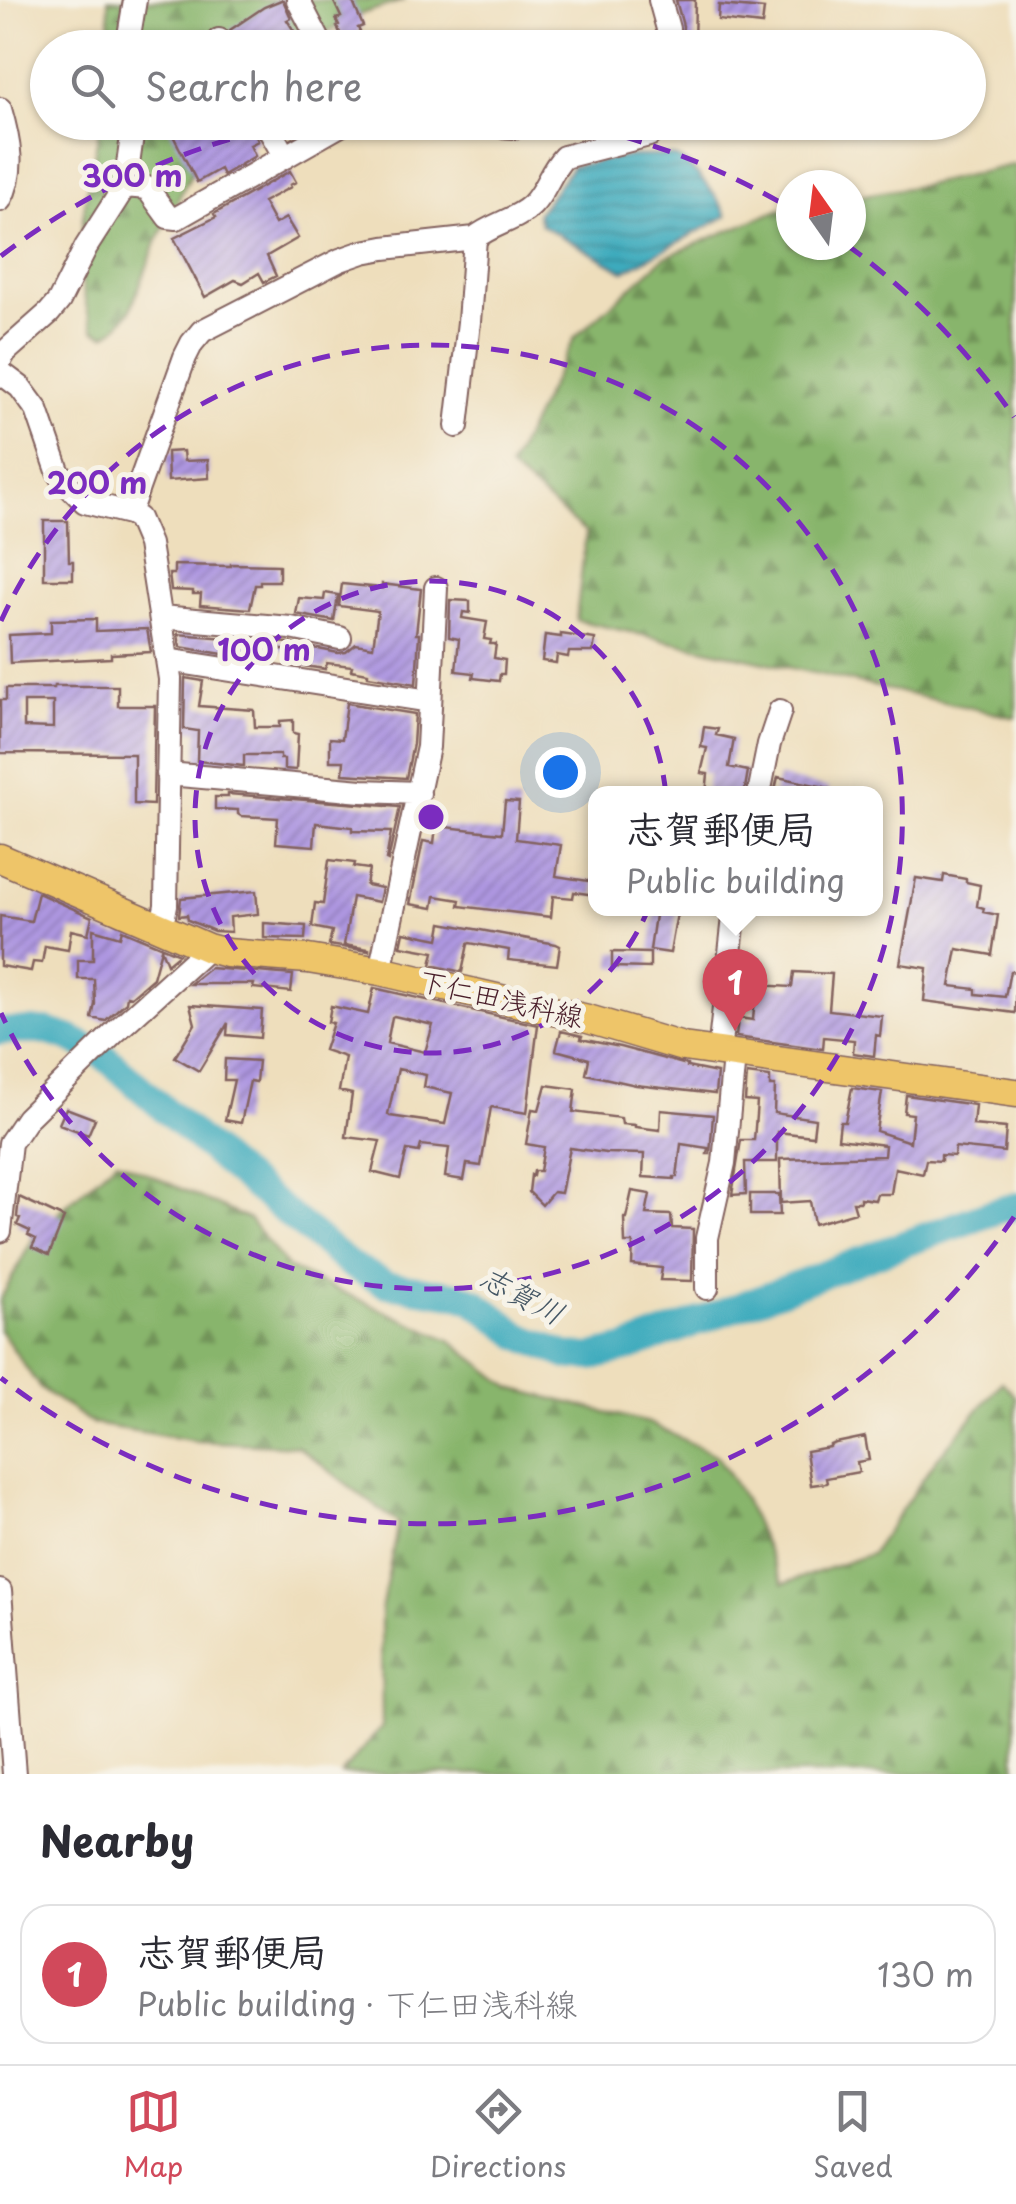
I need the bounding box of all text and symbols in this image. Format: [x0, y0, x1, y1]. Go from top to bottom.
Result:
search box [30, 30, 986, 140]
text: Search here [145, 57, 362, 114]
icon: search [65, 58, 120, 113]
text: 300 m [81, 152, 183, 197]
north arrow [776, 170, 866, 260]
text: 200 m [47, 459, 147, 504]
text: 100 m [217, 626, 311, 671]
your location [535, 747, 586, 798]
popup [588, 786, 883, 916]
centre of rings [413, 799, 449, 835]
text: 志賀郵便局 [626, 799, 816, 856]
text: Public building [626, 856, 845, 904]
pin: 1 [702, 948, 768, 1031]
street label: 下仁田浅科線 [415, 958, 588, 1037]
water label: 志賀川 [473, 1253, 573, 1335]
text: Nearby [40, 1808, 194, 1871]
text: 志賀郵便局 [137, 1922, 327, 1979]
text: 1 [67, 1950, 82, 1998]
text: 130 m [877, 1950, 974, 1998]
text: Public building · 下仁田浅科線 [137, 1979, 577, 2027]
tab: Map [123, 2084, 183, 2187]
tab: Directions [430, 2084, 566, 2187]
tab: Saved [813, 2084, 893, 2187]

